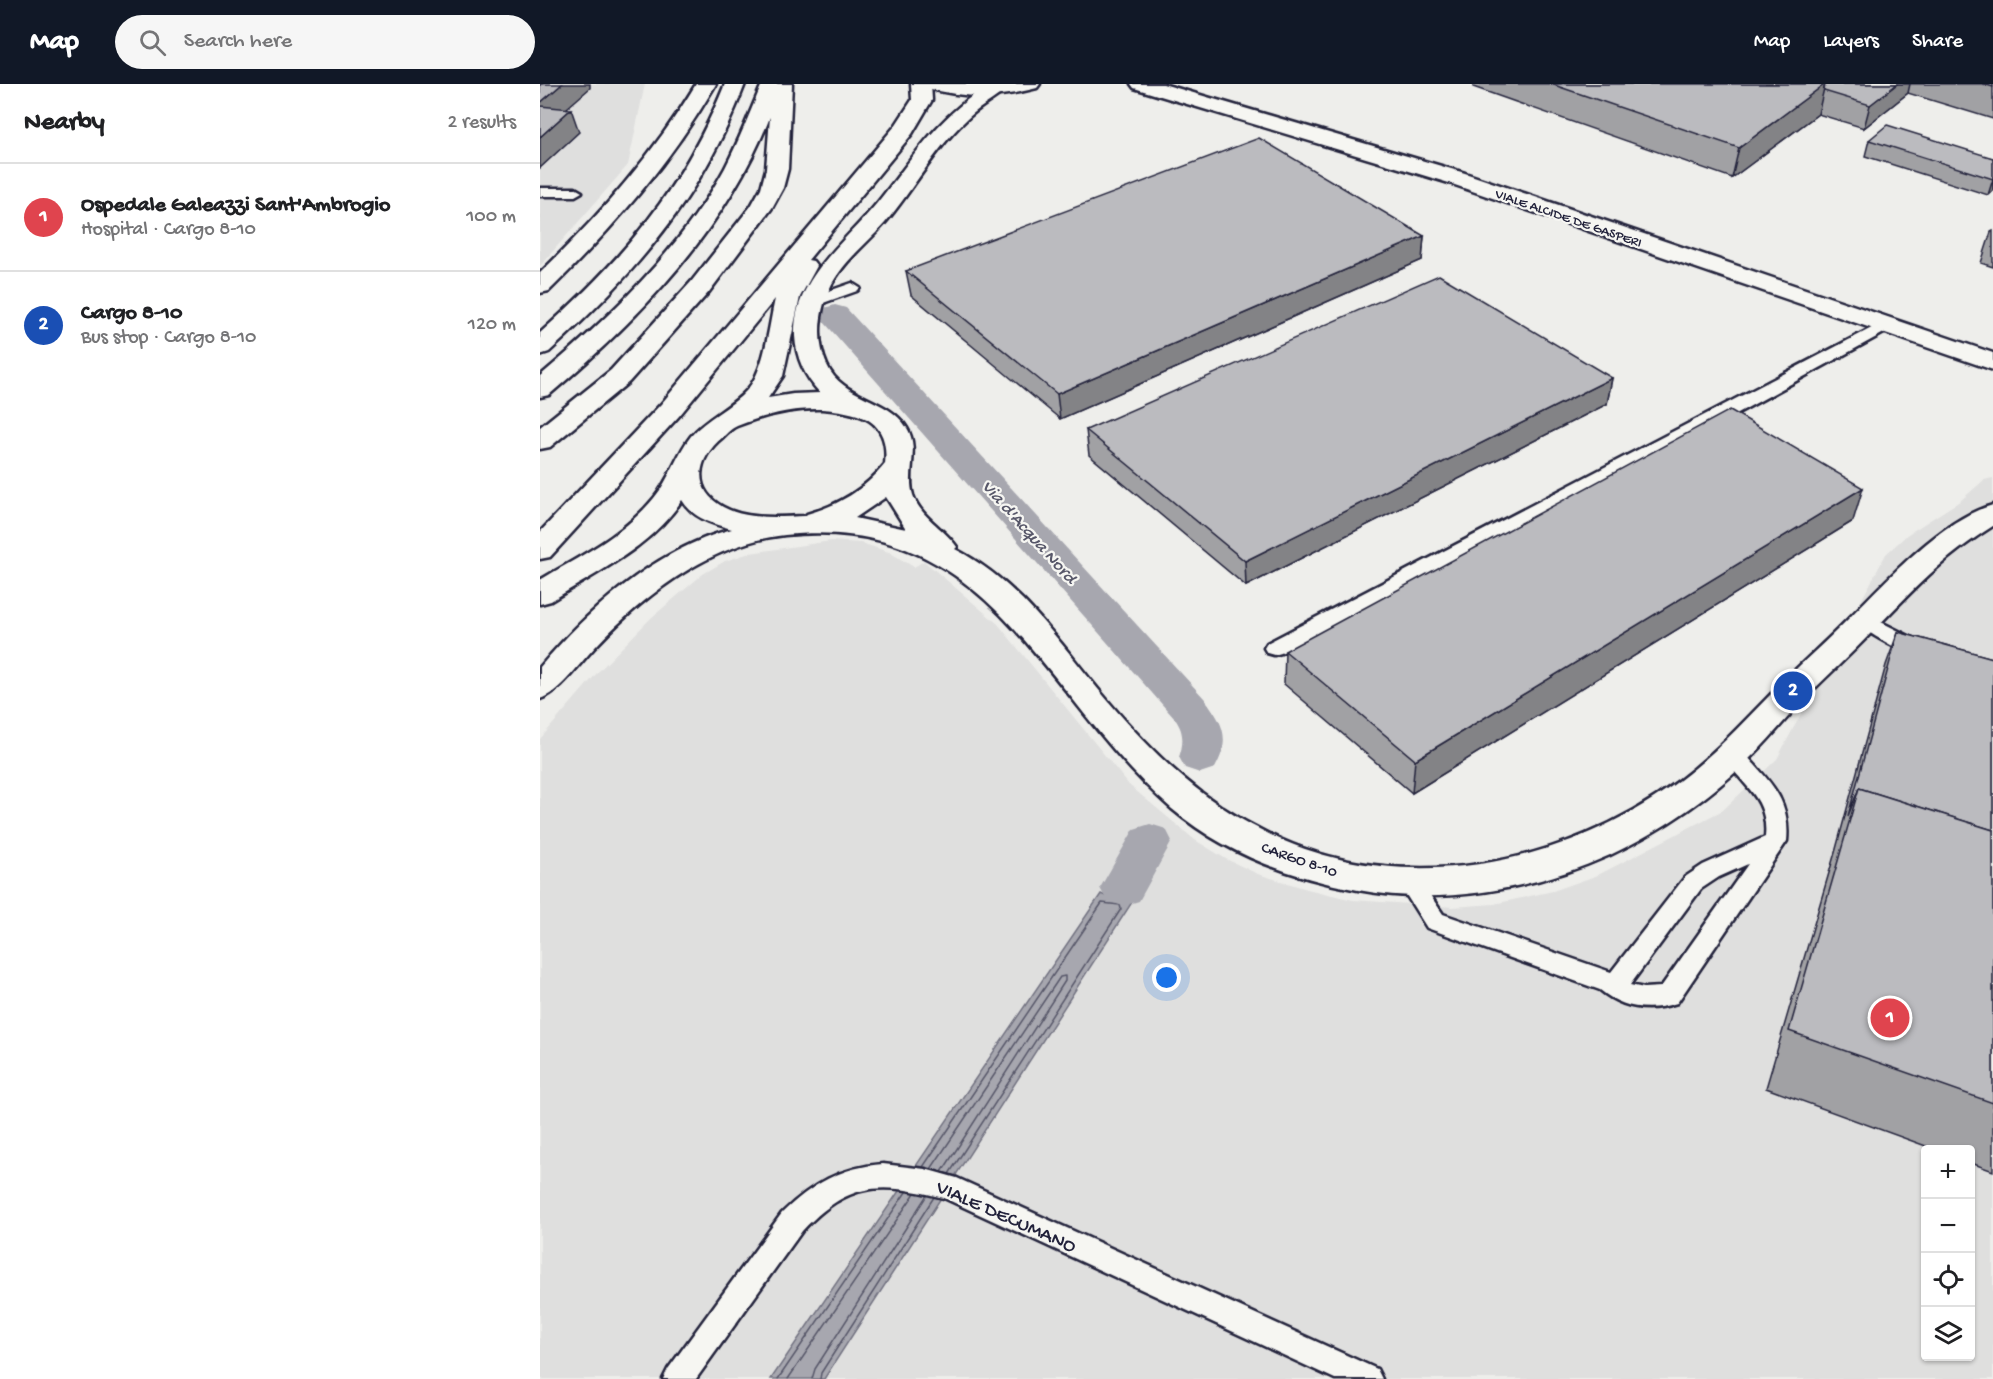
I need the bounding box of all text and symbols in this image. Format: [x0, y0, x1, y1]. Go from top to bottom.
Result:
search box [115, 15, 535, 69]
text: Map [30, 26, 79, 59]
icon: search [136, 26, 169, 59]
text: Search here [184, 29, 292, 55]
text: Map [1754, 30, 1790, 55]
text: Layers [1823, 30, 1879, 55]
text: Share [1912, 30, 1963, 55]
text: Nearby [24, 108, 105, 139]
text: 2 results [447, 112, 516, 135]
street label: VIALE ALCIDE DE GASPERI [1492, 186, 1644, 252]
text: Ospedale Galeazzi Sant'Ambrogio [81, 193, 390, 219]
text: 1 [39, 206, 48, 229]
text: 100 m [466, 206, 516, 229]
text: Hospital · Cargo 8-10 [81, 219, 256, 242]
text: Cargo 8-10 [81, 301, 182, 327]
text: 2 [39, 314, 48, 337]
text: 120 m [468, 314, 516, 337]
text: Bus stop · Cargo 8-10 [81, 327, 256, 350]
water label: Via d'Acqua Nord [976, 477, 1082, 590]
pin: 2 [1774, 668, 1812, 714]
street label: CARGO 8-10 [1258, 839, 1339, 883]
your location [1152, 963, 1181, 992]
pin: 1 [1870, 996, 1910, 1040]
map controls [1921, 1145, 1975, 1361]
button: + [1921, 1145, 1975, 1199]
street label: VIALE DECUMANO [931, 1177, 1079, 1259]
button: − [1921, 1199, 1975, 1253]
button: locate [1921, 1253, 1975, 1307]
button: layers [1921, 1307, 1975, 1361]

